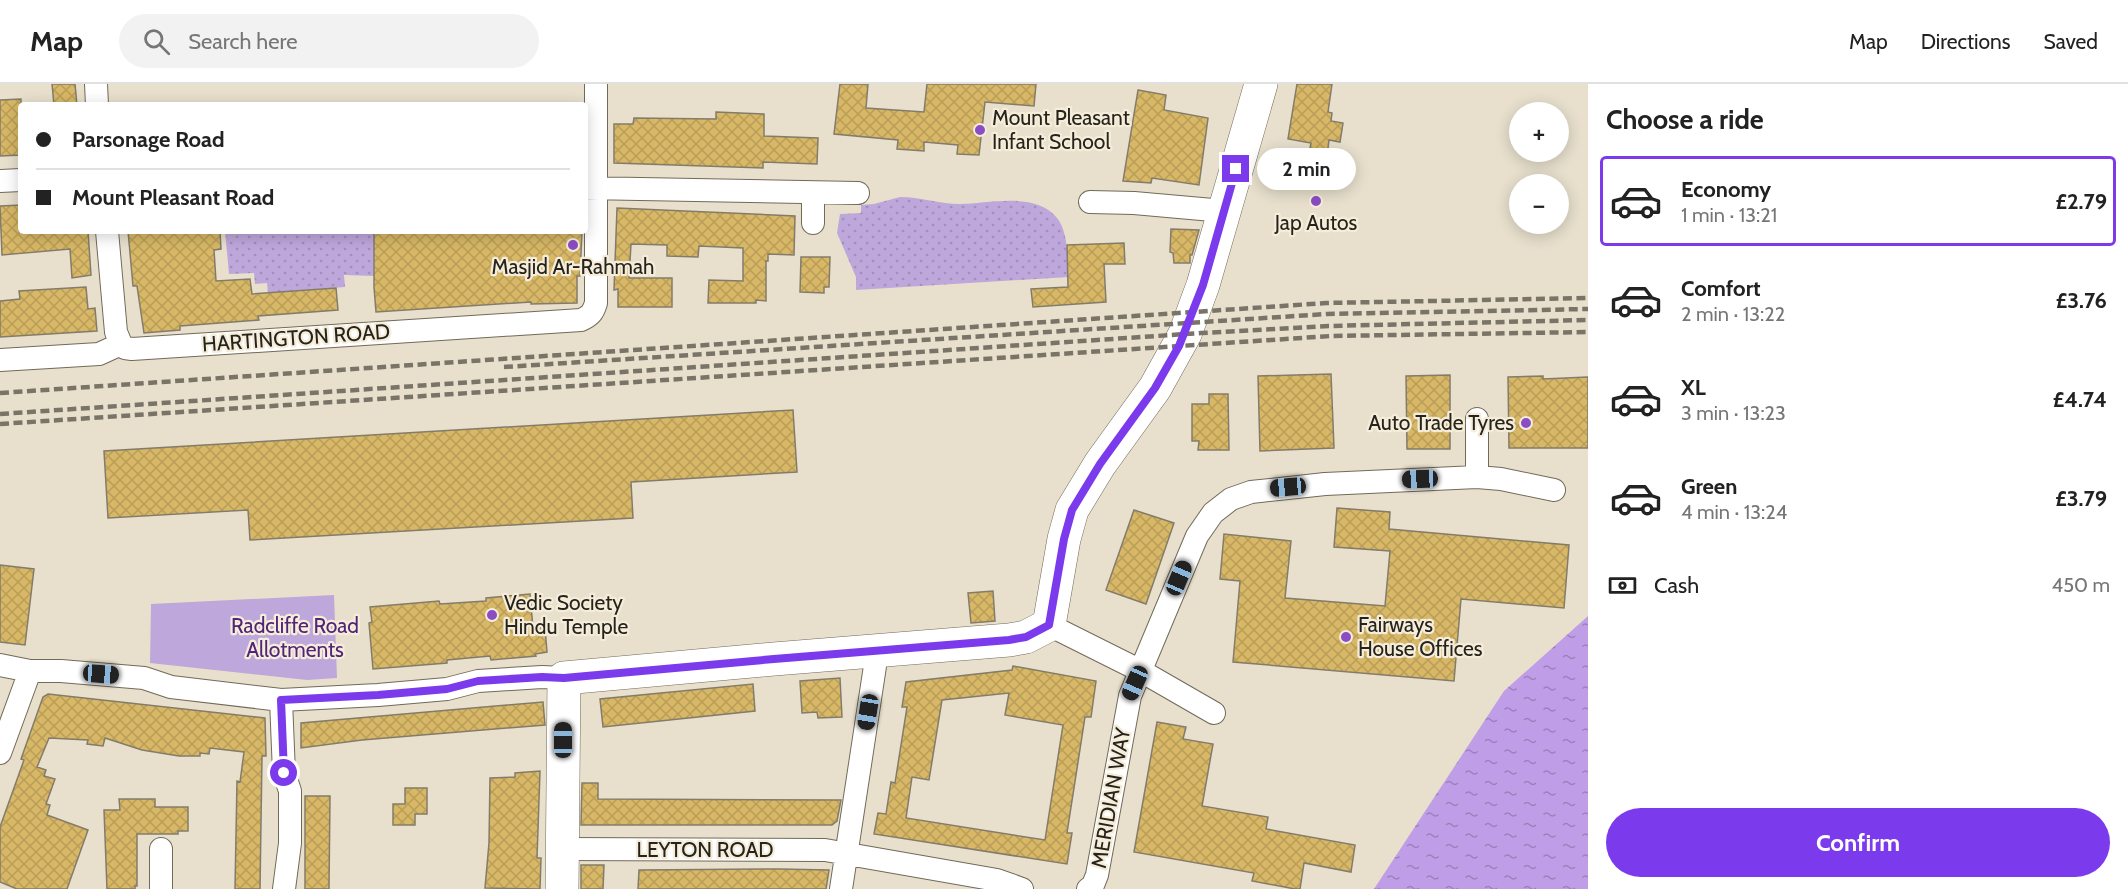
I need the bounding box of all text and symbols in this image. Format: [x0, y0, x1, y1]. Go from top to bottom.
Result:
search box [119, 14, 539, 68]
text: Map [30, 24, 83, 58]
icon: search [140, 25, 173, 58]
text: Search here [188, 28, 297, 55]
text: Map [1849, 29, 1888, 54]
text: Directions [1921, 29, 2010, 54]
text: Saved [2043, 29, 2098, 54]
map controls [1509, 102, 1569, 234]
button: + [1509, 102, 1569, 162]
text: Choose a ride [1606, 103, 1764, 136]
place label: Mount Pleasant Infant School [992, 105, 1130, 154]
marker: Mount Pleasant Infant School [973, 123, 987, 137]
text: Parsonage Road [72, 126, 225, 153]
callout: 2 min [1257, 148, 1356, 190]
route end [1222, 155, 1249, 182]
text: 2 min [1282, 157, 1331, 181]
button: − [1509, 174, 1569, 234]
icon: car [1609, 174, 1663, 228]
text: Economy [1681, 176, 1771, 203]
text: Mount Pleasant Road [72, 184, 274, 211]
text: £2.79 [2055, 188, 2107, 215]
marker: Jap Autos [1309, 194, 1323, 208]
text: 1 min · 13:21 [1681, 203, 1777, 227]
place label: Jap Autos [1274, 210, 1358, 235]
marker: Masjid Ar-Rahmah [566, 238, 580, 252]
place label: Masjid Ar-Rahmah [492, 254, 654, 280]
icon: car [1609, 273, 1663, 327]
text: Comfort [1681, 275, 1760, 302]
text: £3.76 [2056, 287, 2107, 314]
text: 2 min · 13:22 [1681, 302, 1785, 326]
street label: HARTINGTON ROAD [201, 318, 391, 357]
icon: car [1609, 372, 1663, 426]
text: XL [1681, 374, 1706, 401]
text: £4.74 [2053, 386, 2107, 413]
text: 3 min · 13:23 [1681, 401, 1786, 425]
place label: Auto Trade Tyres [1368, 410, 1514, 435]
marker: Auto Trade Tyres [1519, 416, 1533, 430]
car [1402, 469, 1438, 489]
icon: car [1609, 471, 1663, 525]
text: Green [1681, 473, 1737, 500]
car [1269, 476, 1307, 498]
text: £3.79 [2055, 485, 2107, 512]
text: 4 min · 13:24 [1681, 500, 1787, 524]
car [1164, 558, 1194, 598]
icon: cash [1606, 569, 1639, 602]
text: Cash [1654, 572, 1699, 599]
text: 450 m [2052, 573, 2110, 597]
place label: Vedic Society Hindu Temple [504, 590, 628, 639]
marker: Vedic Society Hindu Temple [485, 608, 499, 622]
place label: Fairways House Offices [1358, 612, 1483, 661]
park label: Radcliffe Road Allotments [231, 613, 359, 662]
marker: Fairways House Offices [1339, 630, 1353, 644]
car [1119, 663, 1151, 703]
car [82, 664, 120, 684]
car [856, 693, 880, 731]
car [554, 722, 572, 758]
street label: MERIDIAN WAY [1086, 725, 1135, 870]
route start [270, 759, 297, 786]
button: Confirm [1606, 808, 2110, 877]
street label: LEYTON ROAD [636, 837, 774, 862]

